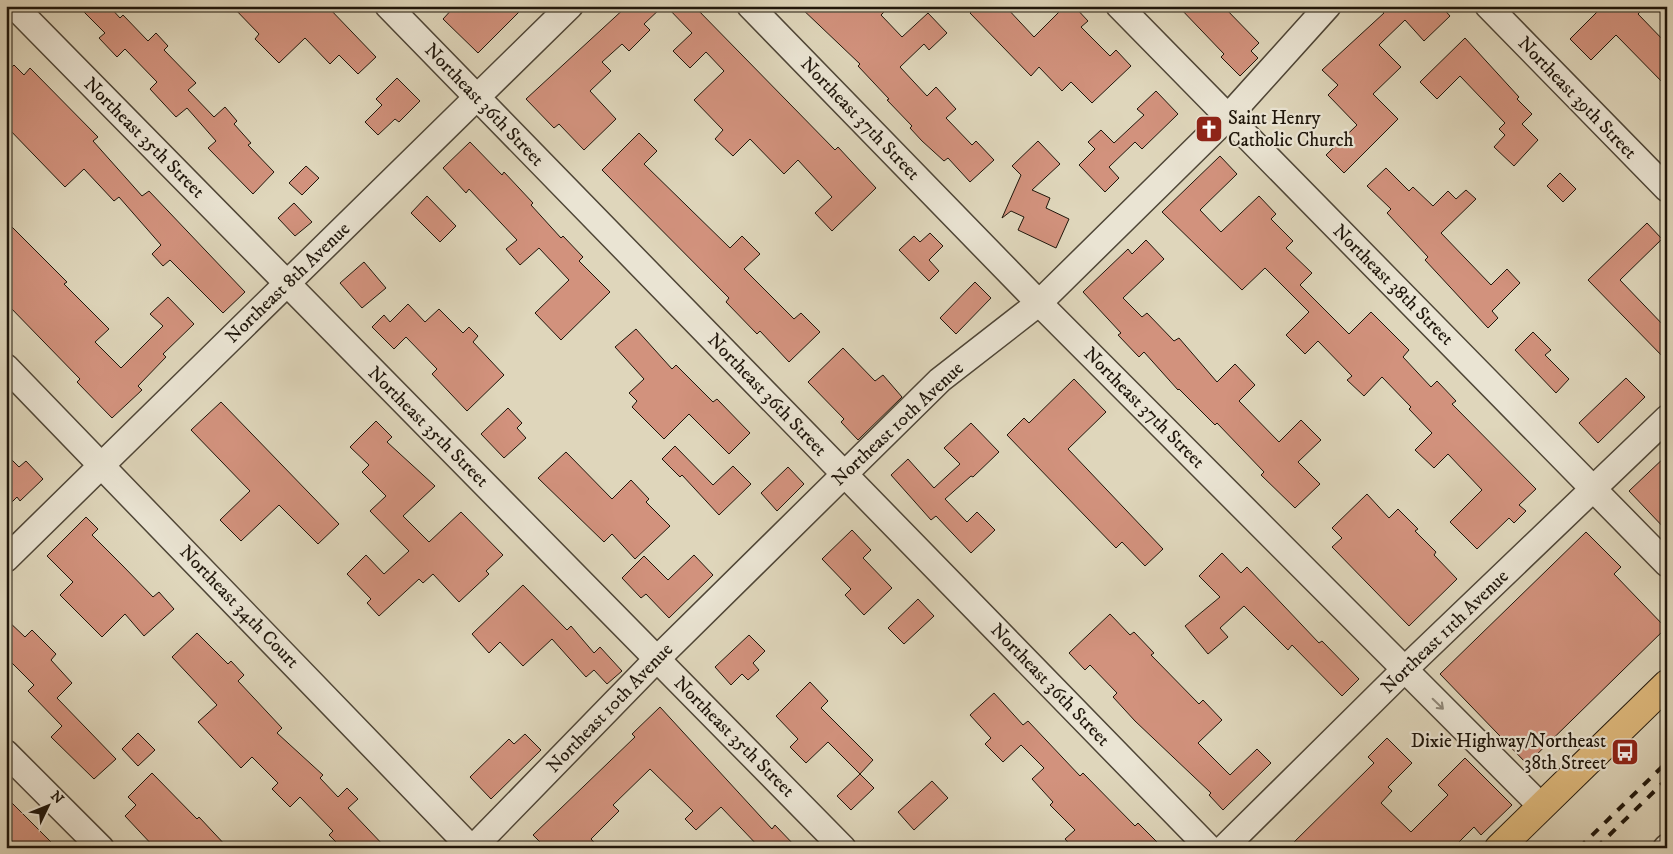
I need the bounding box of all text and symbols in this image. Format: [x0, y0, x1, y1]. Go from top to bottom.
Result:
street label: Northeast 39th Street [1513, 32, 1641, 164]
street label: Northeast 36th Street [419, 39, 549, 171]
street label: Northeast 37th Street [795, 53, 925, 185]
street label: Northeast 35th Street [79, 73, 209, 203]
place label: Saint Henry Catholic Church [1228, 107, 1354, 152]
church icon: Saint Henry Catholic Church [1194, 114, 1224, 144]
street label: Northeast 8th Avenue [221, 218, 355, 348]
street label: Northeast 38th Street [1328, 220, 1458, 350]
street label: Northeast 36th Street [702, 329, 832, 461]
street label: Northeast 37th Street [1079, 343, 1209, 473]
street label: Northeast 10th Avenue [827, 357, 969, 491]
street label: Northeast 35th Street [363, 362, 493, 492]
street label: Northeast 34th Court [174, 541, 304, 673]
street label: Northeast 11th Avenue [1376, 565, 1514, 699]
street label: Northeast 36th Street [985, 619, 1115, 751]
street label: Northeast 10th Avenue [542, 638, 678, 778]
street label: Northeast 35th Street [669, 672, 799, 802]
one-way arrow [1432, 698, 1445, 710]
place label: Dixie Highway/Northeast 38th Street [1411, 730, 1606, 775]
bus stop icon: Dixie Highway/Northeast 38th Street [1610, 737, 1640, 767]
north arrow [22, 782, 72, 832]
text: N [46, 787, 68, 809]

